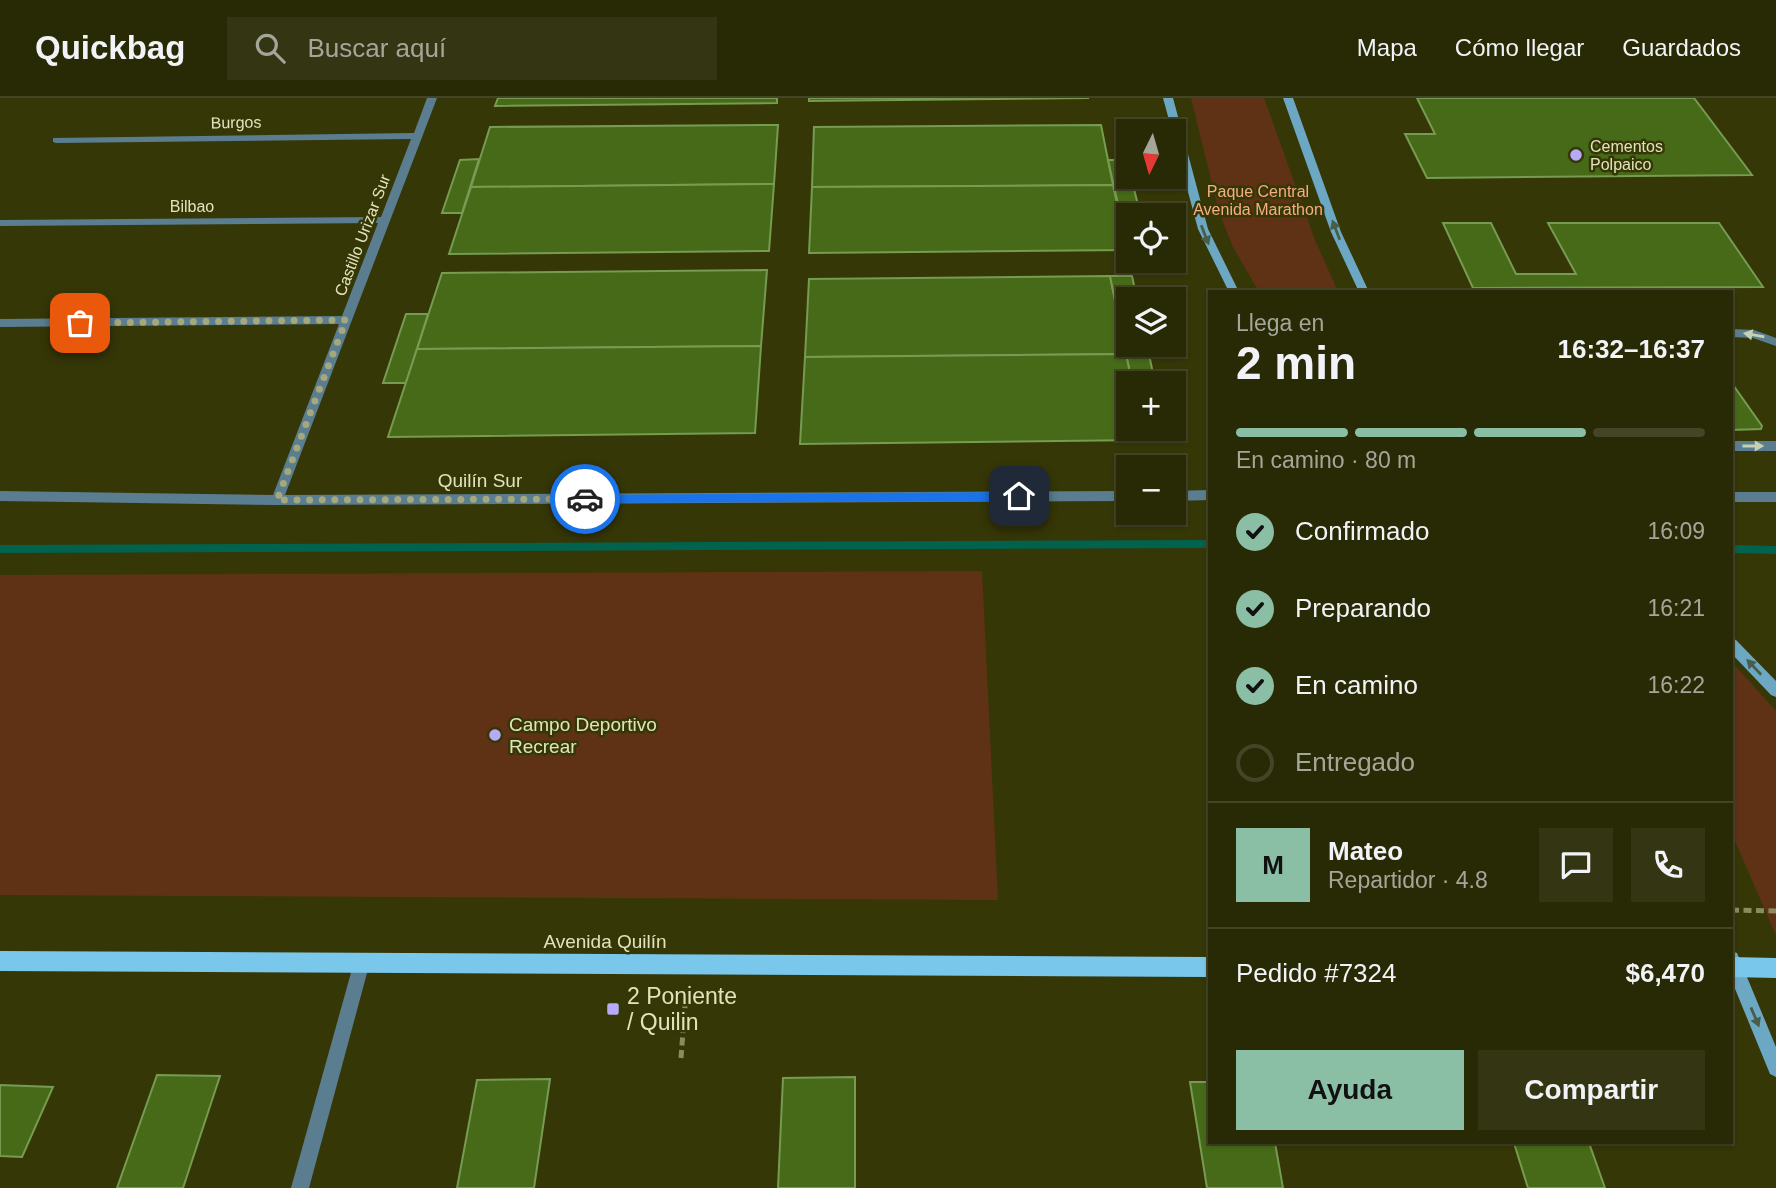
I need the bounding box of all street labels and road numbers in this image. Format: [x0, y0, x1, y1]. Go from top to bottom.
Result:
street label: Burgos [211, 114, 262, 131]
street label: Castillo Urizar Sur [331, 171, 394, 298]
street label: Bilbao [170, 198, 214, 215]
street label: Quilín Sur [438, 470, 523, 491]
street label: Avenida Quilín [543, 931, 667, 952]

